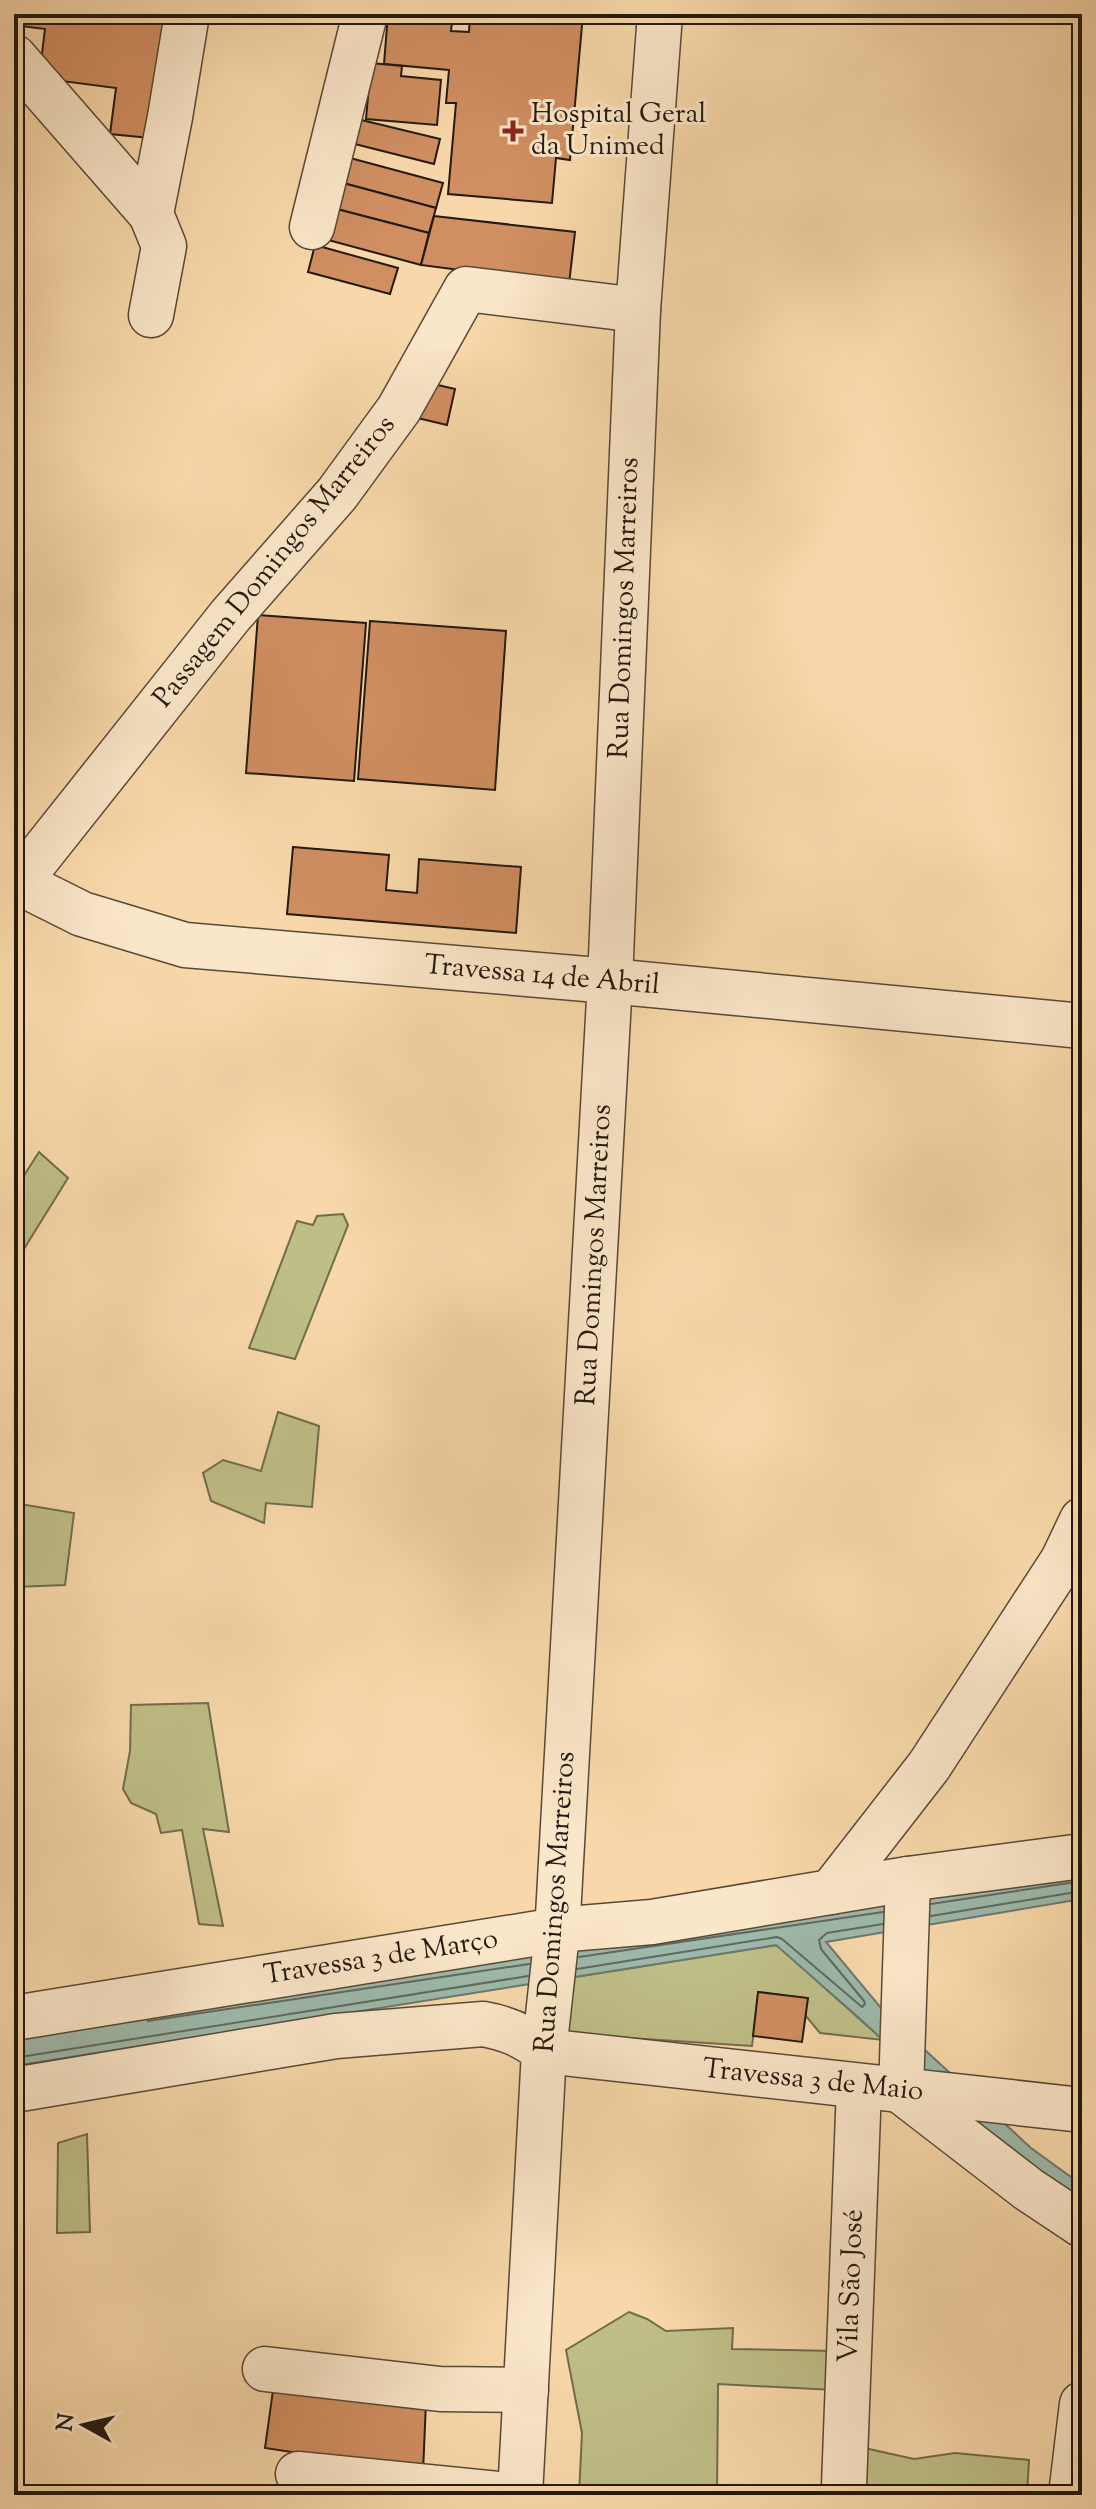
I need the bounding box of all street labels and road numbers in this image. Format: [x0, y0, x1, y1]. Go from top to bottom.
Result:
street label: Passagem Domingos Marreiros [144, 407, 406, 717]
street label: Rua Domingos Marreiros [600, 456, 650, 760]
street label: Travessa 14 de Abril [423, 946, 662, 1006]
street label: Rua Domingos Marreiros [567, 1103, 623, 1407]
street label: Rua Domingos Marreiros [526, 1750, 586, 2054]
street label: Travessa 3 de Março [261, 1920, 501, 1996]
street label: Travessa 3 de Maio [701, 2050, 925, 2112]
street label: Vila São José [829, 2209, 875, 2363]

